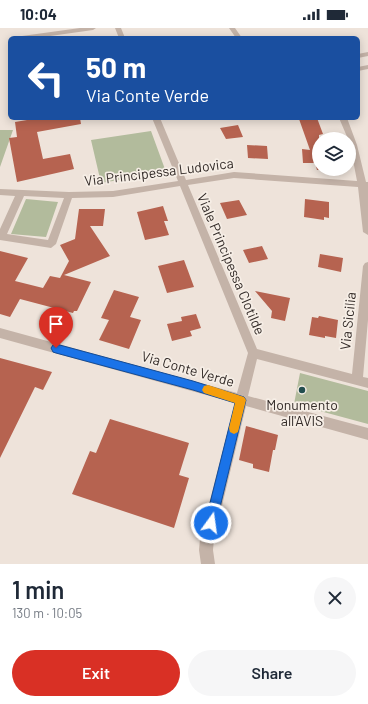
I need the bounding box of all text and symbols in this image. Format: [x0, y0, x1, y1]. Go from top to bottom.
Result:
text: 10:04 [20, 5, 57, 23]
text: 50 m [86, 50, 146, 84]
icon: left [20, 52, 72, 104]
text: Via Conte Verde [86, 84, 209, 106]
map controls [312, 132, 356, 176]
button: layers [312, 132, 356, 176]
street label: Via Principessa Ludovica [83, 154, 235, 189]
street label: Viale Principessa Clotilde [194, 190, 269, 337]
street label: Via Sicilia [336, 291, 359, 351]
pin [39, 307, 73, 348]
icon: arrive [45, 313, 67, 335]
street label: Via Conte Verde [140, 347, 236, 390]
marker: Monumento all'AVIS [297, 385, 307, 395]
place label: Monumento all'AVIS [266, 396, 338, 429]
position arrow [190, 502, 232, 544]
text: 1 min [12, 575, 64, 604]
button: close [314, 577, 356, 619]
text: 130 m · 10:05 [12, 605, 82, 621]
button: Exit [12, 650, 180, 696]
button: Share [188, 650, 356, 696]

